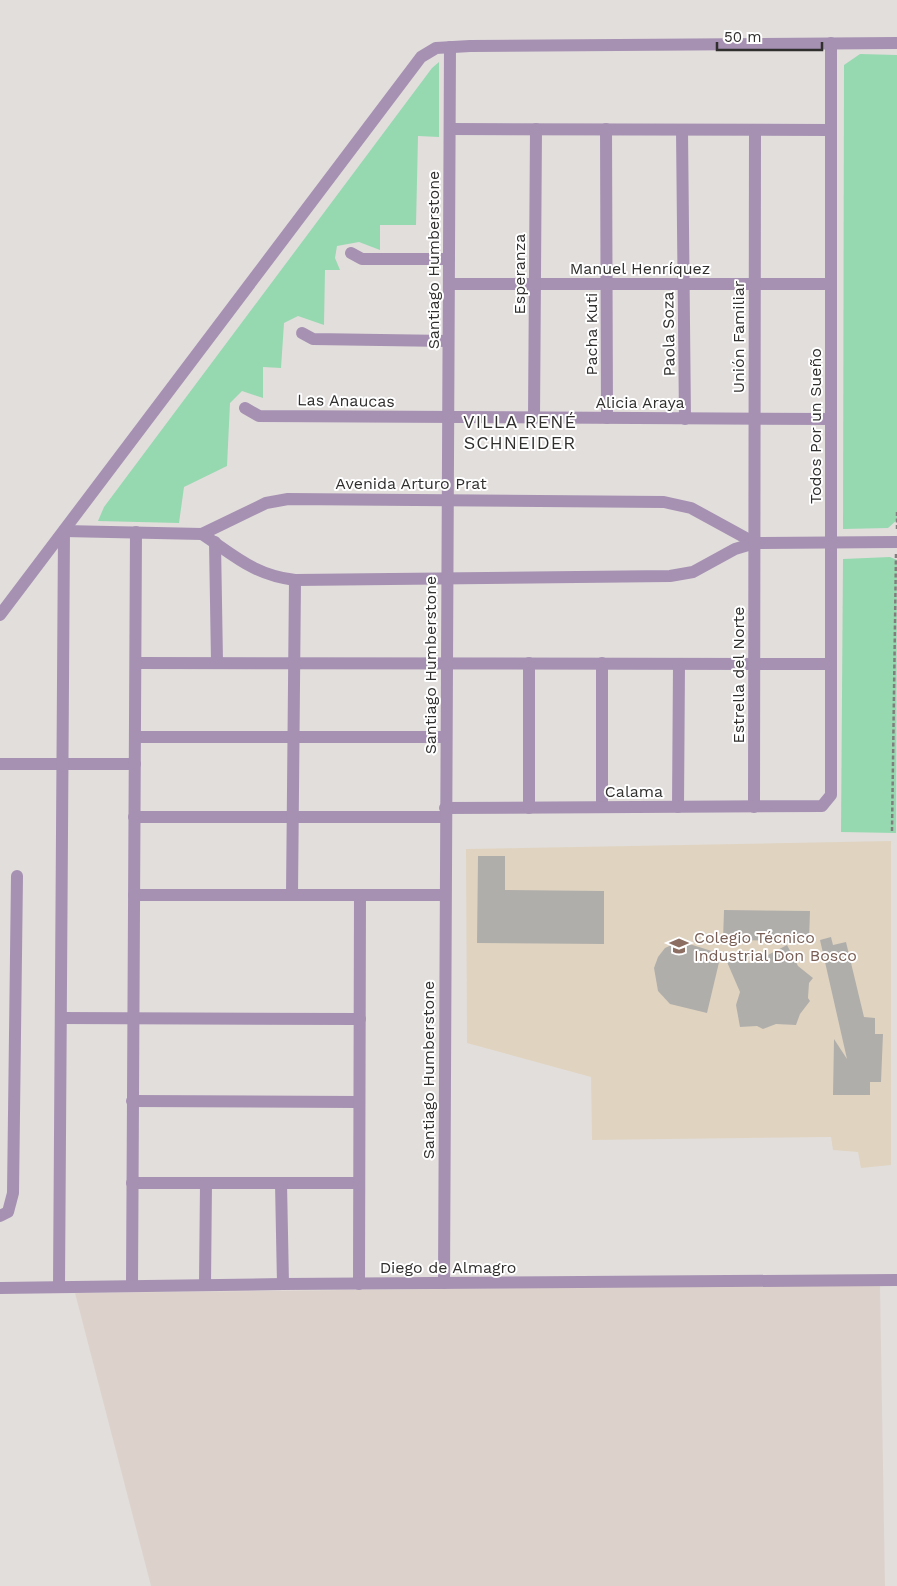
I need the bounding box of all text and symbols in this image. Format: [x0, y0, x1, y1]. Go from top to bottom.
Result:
scale bar [717, 20, 822, 52]
text: 50 m [724, 28, 761, 46]
street label: Santiago Humberstone [424, 171, 443, 349]
street label: Esperanza [510, 234, 529, 314]
street label: Manuel Henríquez [570, 259, 710, 278]
street label: Unión Familiar [729, 280, 748, 393]
street label: Paola Soza [658, 291, 679, 377]
street label: Pacha Kuti [582, 293, 601, 375]
street label: Todos Por un Sueño [806, 348, 825, 504]
street label: Las Anaucas [297, 390, 395, 411]
street label: Alicia Araya [596, 393, 685, 412]
district label: VILLA RENÉ SCHNEIDER [463, 411, 577, 453]
street label: Avenida Arturo Prat [335, 474, 487, 493]
street label: Santiago Humberstone [421, 576, 440, 754]
street label: Estrella del Norte [729, 606, 748, 744]
street label: Calama [605, 782, 663, 801]
place label: Colegio Técnico Industrial Don Bosco [694, 928, 857, 965]
school or university icon: Colegio Técnico Industrial Don Bosco [668, 935, 690, 957]
street label: Santiago Humberstone [419, 981, 438, 1159]
street label: Diego de Almagro [380, 1258, 516, 1277]

